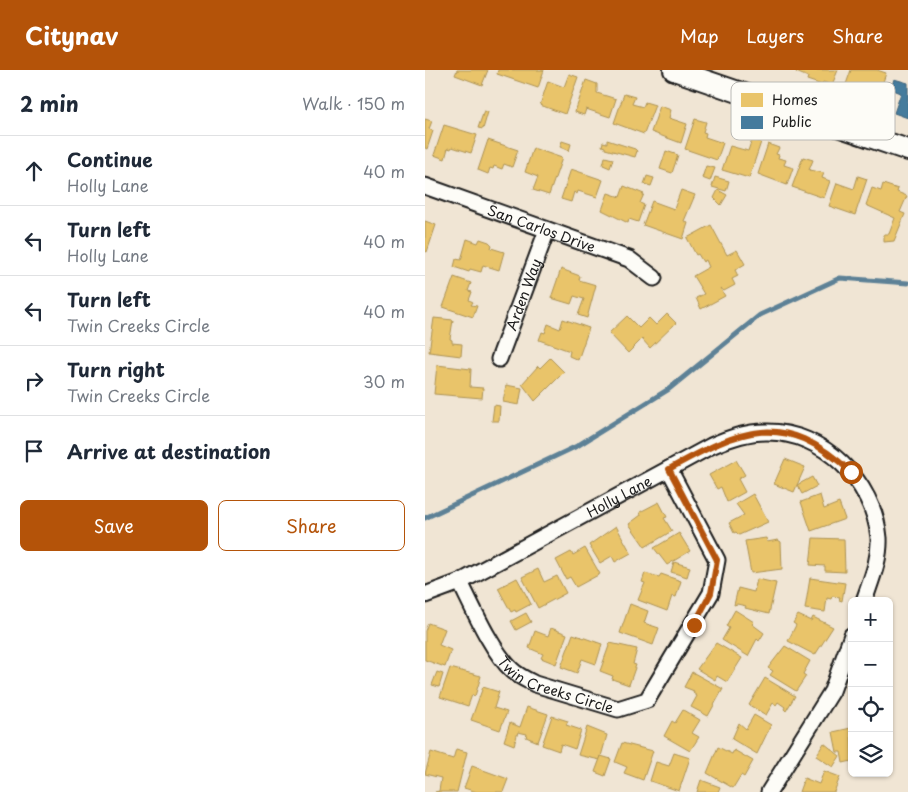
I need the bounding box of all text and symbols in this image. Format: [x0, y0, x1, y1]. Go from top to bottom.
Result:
text: Citynav [25, 17, 118, 53]
text: Map [680, 22, 719, 49]
text: Layers [747, 22, 804, 49]
text: Share [832, 22, 883, 49]
legend [731, 82, 895, 140]
text: 2 min [20, 87, 79, 119]
text: Homes [772, 89, 818, 110]
text: Walk · 150 m [302, 91, 405, 115]
text: Public [772, 111, 812, 132]
text: Continue [67, 145, 153, 173]
icon: ahead [20, 157, 48, 185]
text: 40 m [363, 159, 405, 183]
text: Holly Lane [67, 173, 149, 197]
street label: San Carlos Drive [485, 199, 599, 257]
text: Turn left [67, 215, 151, 243]
icon: left [20, 227, 48, 255]
text: 40 m [363, 229, 405, 253]
text: Holly Lane [67, 243, 149, 267]
street label: Arden Way [500, 255, 546, 333]
text: Turn left [67, 285, 151, 313]
icon: left [20, 297, 48, 325]
text: 40 m [363, 299, 405, 323]
text: Twin Creeks Circle [67, 313, 210, 337]
text: Turn right [67, 355, 165, 383]
icon: right [20, 367, 48, 395]
text: 30 m [363, 369, 405, 393]
text: Twin Creeks Circle [67, 383, 210, 407]
icon: arrive [20, 437, 48, 465]
text: Arrive at destination [67, 437, 271, 465]
route start [840, 461, 863, 484]
street label: Holly Lane [582, 470, 655, 522]
button: Save [20, 500, 208, 551]
button: Share [218, 500, 405, 551]
map controls [848, 597, 893, 777]
button: + [848, 597, 893, 642]
route end [683, 614, 706, 637]
button: − [848, 642, 893, 687]
street label: Twin Creeks Circle [493, 651, 617, 718]
button: locate [848, 687, 893, 732]
button: layers [848, 732, 893, 777]

